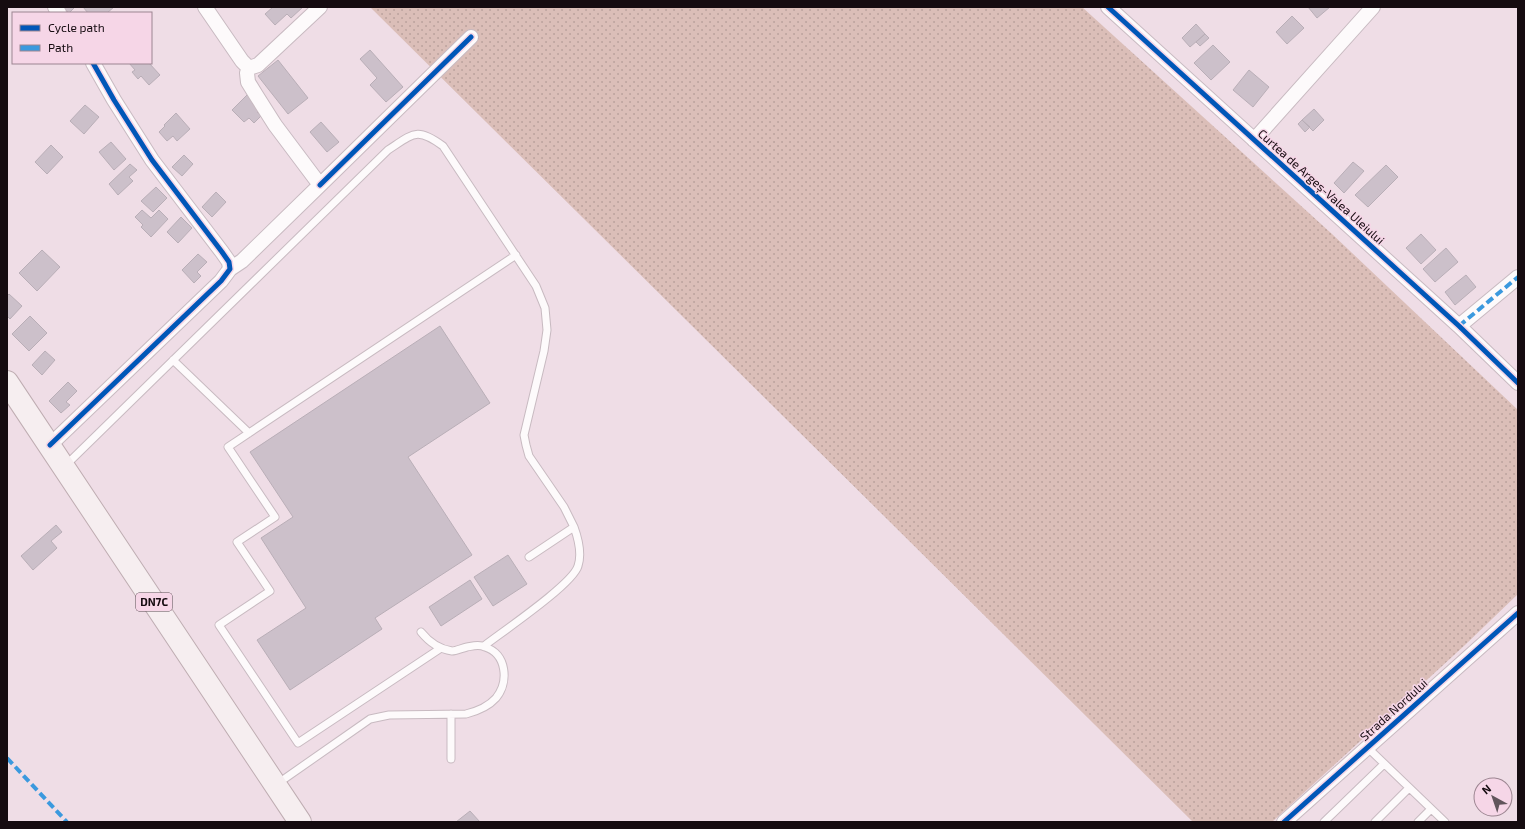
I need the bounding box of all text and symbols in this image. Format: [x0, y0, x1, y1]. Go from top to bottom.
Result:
legend [12, 12, 152, 64]
text: Cycle path [48, 20, 105, 34]
text: Path [48, 40, 73, 54]
street label: Curtea de Argeș-Valea Uleiului [1254, 126, 1388, 248]
road number: DN7C [136, 593, 172, 611]
street label: Strada Nordului [1357, 675, 1430, 743]
north arrow [1473, 777, 1513, 817]
text: N [1479, 781, 1494, 796]

